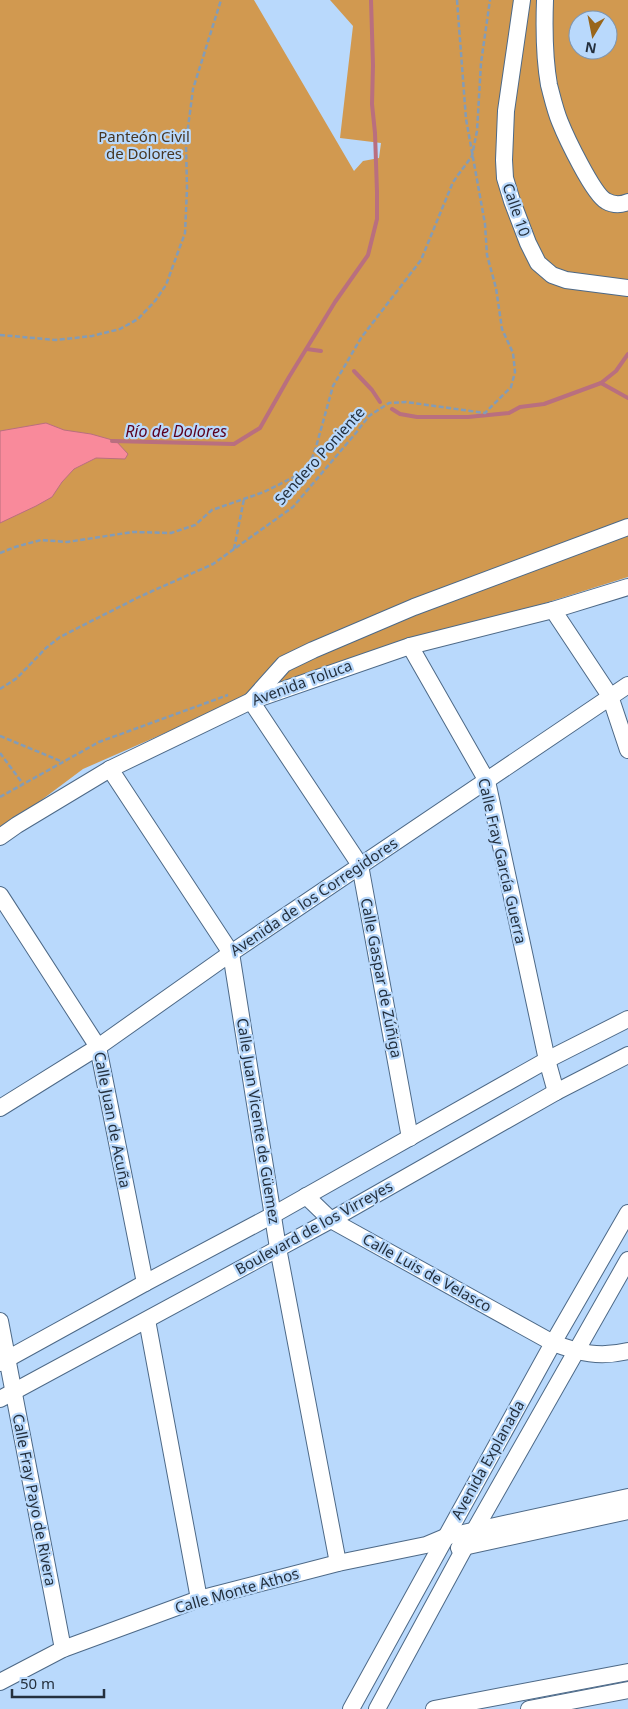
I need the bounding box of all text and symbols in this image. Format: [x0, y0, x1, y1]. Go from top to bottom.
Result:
north arrow [568, 10, 618, 60]
text: N [583, 38, 598, 59]
park label: Panteón Civil de Dolores [98, 126, 190, 163]
street label: Calle 10 [499, 180, 535, 239]
street label: Sendero Poniente [270, 402, 369, 509]
water label: Río de Dolores [125, 420, 227, 442]
street label: Avenida Toluca [249, 655, 355, 709]
street label: Calle Fray García Guerra [474, 776, 532, 946]
street label: Avenida de los Corregidores [226, 833, 401, 960]
street label: Calle Gaspar de Zúñiga [357, 896, 407, 1059]
street label: Calle Juan Vicente de Güemez [233, 1016, 285, 1225]
street label: Calle Juan de Acuña [90, 1050, 136, 1190]
street label: Boulevard de los Virreyes [231, 1175, 396, 1279]
street label: Calle Luis de Velasco [359, 1228, 496, 1316]
street label: Avenida Explanada [446, 1396, 528, 1523]
street label: Calle Fray Payo de Rivera [8, 1412, 61, 1588]
street label: Calle Monte Athos [172, 1563, 301, 1617]
scale bar [12, 1666, 105, 1698]
text: 50 m [20, 1673, 55, 1693]

